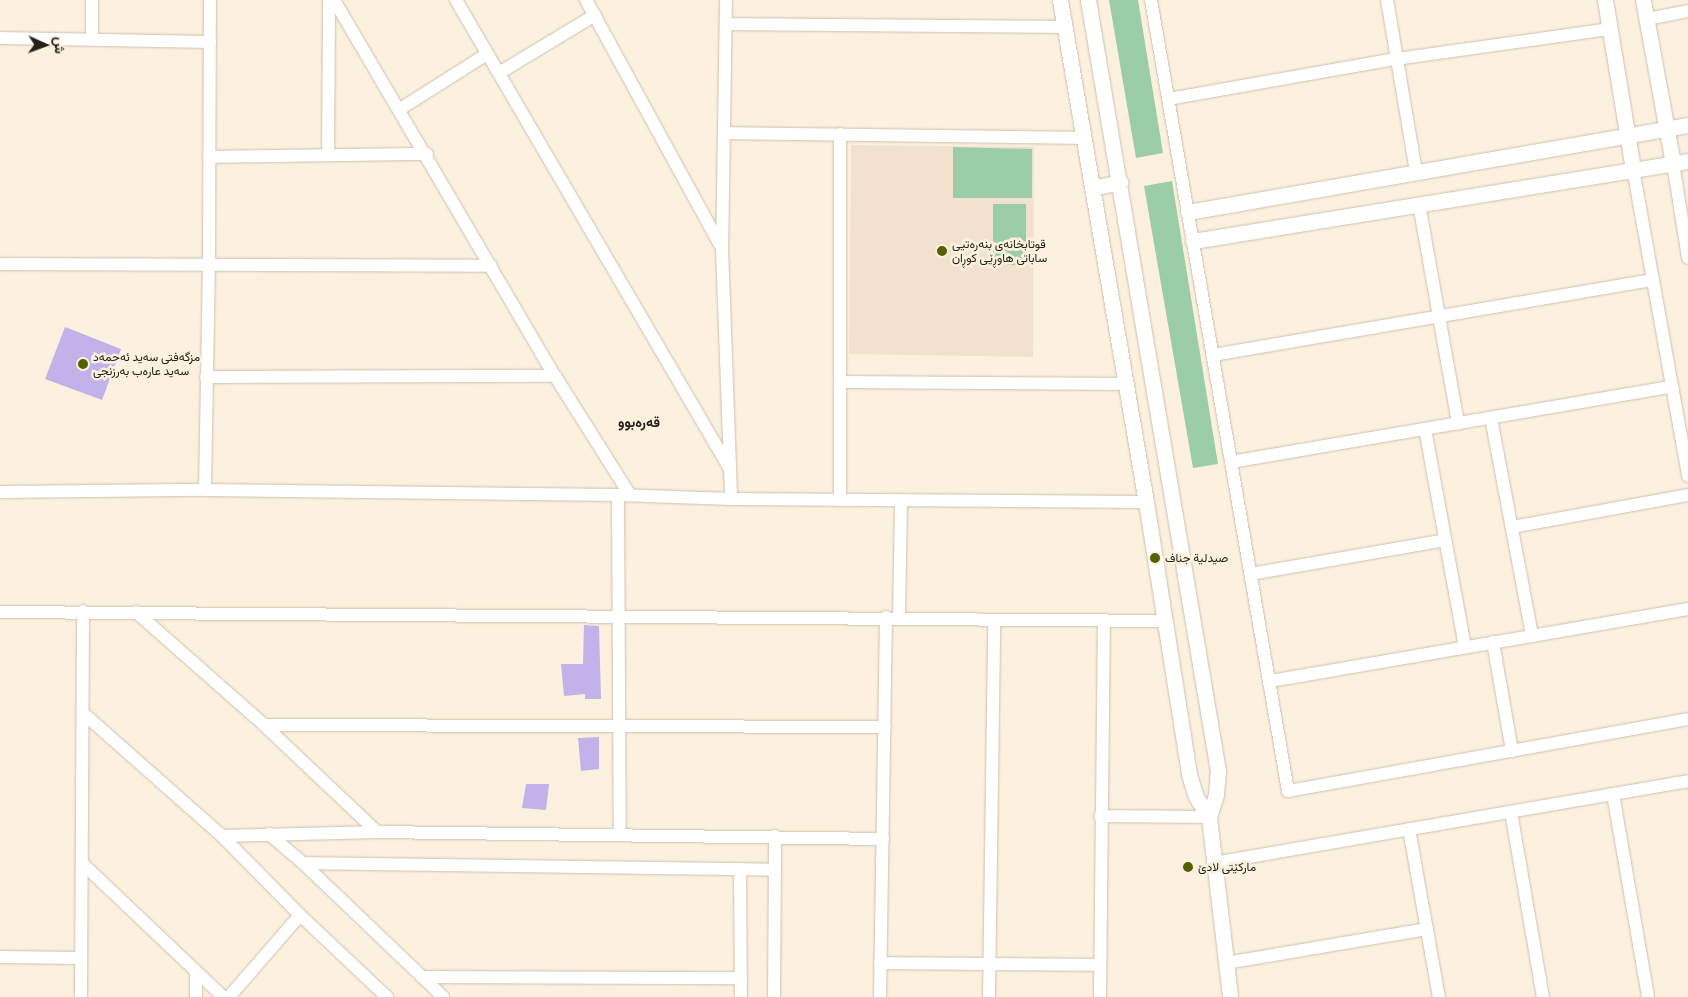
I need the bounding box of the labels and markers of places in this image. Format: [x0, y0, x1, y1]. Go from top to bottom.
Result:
place label: قوتابخانەی بنەڕەتیی ساباتی هاوڕێی کوڕان [952, 237, 1047, 265]
marker: قوتابخانەی بنەڕەتیی ساباتی هاوڕێی کوڕان [936, 245, 948, 257]
place label: مزگەفتی سەید ئەحمەد سەید عارەب بەرزنجی [93, 350, 200, 378]
marker: مزگەفتی سەید ئەحمەد سەید عارەب بەرزنجی [77, 358, 89, 370]
place label: صيدلية جناف [1165, 551, 1228, 565]
marker: صيدلية جناف [1149, 552, 1161, 564]
place label: ماركێتی لادێ [1198, 860, 1256, 874]
marker: ماركێتی لادێ [1182, 861, 1194, 873]

